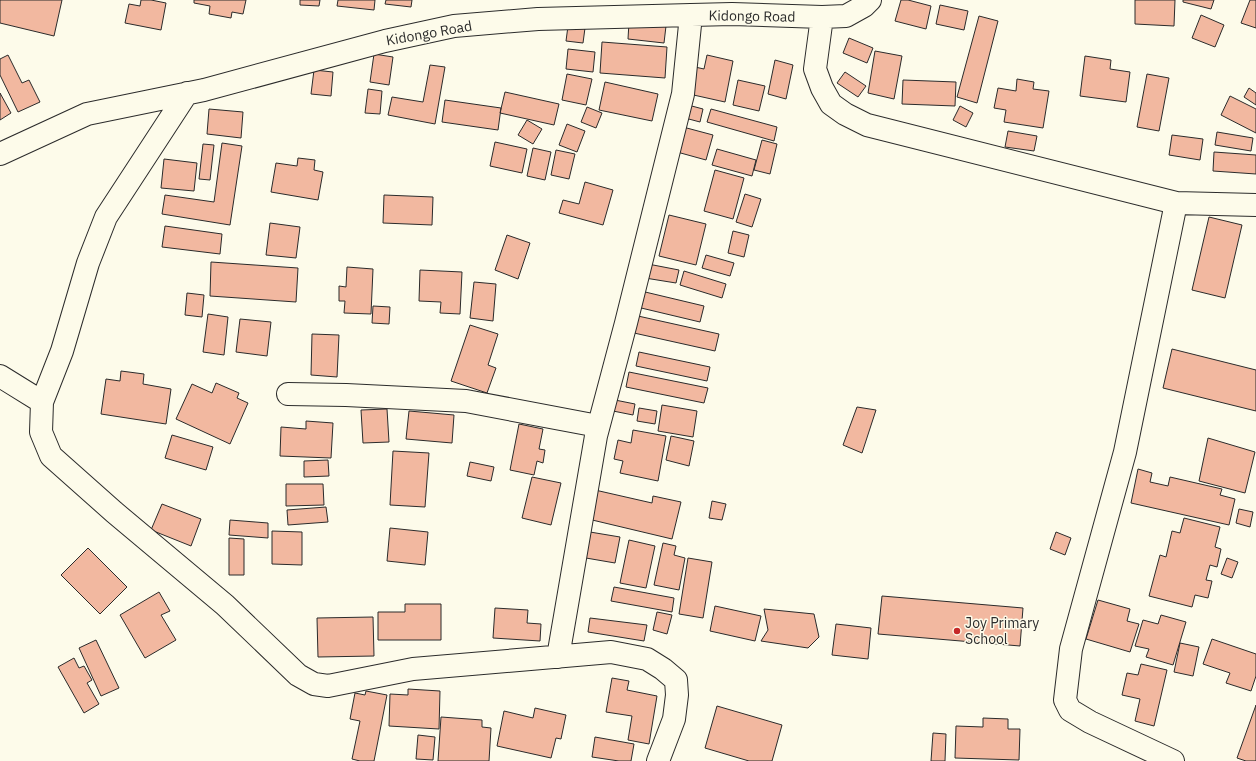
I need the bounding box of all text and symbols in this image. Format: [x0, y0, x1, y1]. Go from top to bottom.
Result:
street label: Kidongo Road [708, 6, 796, 26]
street label: Kidongo Road [385, 17, 473, 49]
place label: Joy Primary School [965, 614, 1039, 648]
marker: Joy Primary School [952, 626, 962, 636]

